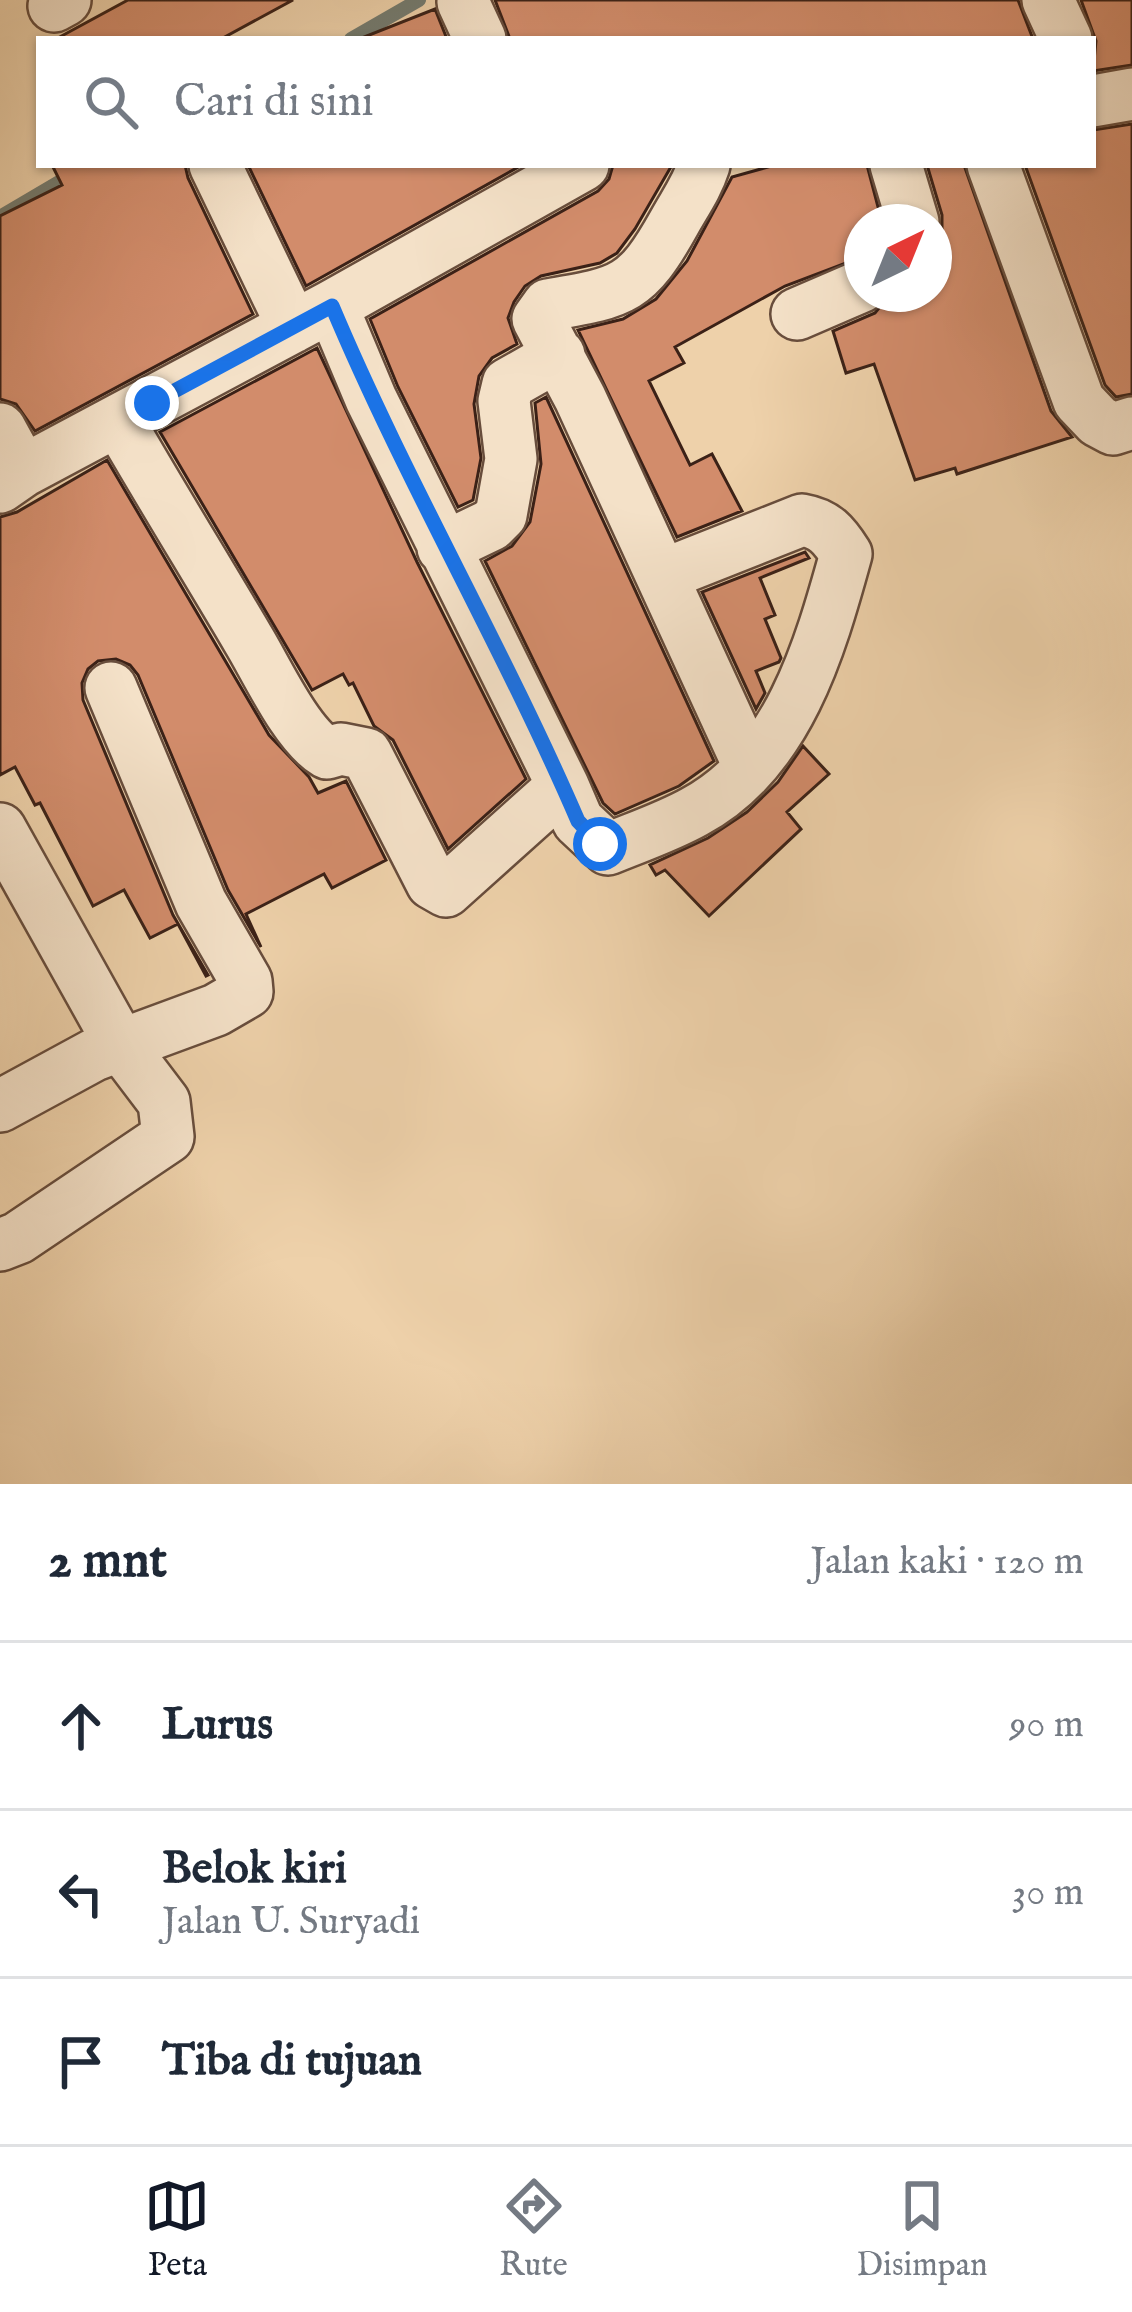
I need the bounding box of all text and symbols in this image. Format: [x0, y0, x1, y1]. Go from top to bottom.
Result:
search box [36, 36, 1096, 168]
icon: search [78, 69, 144, 135]
text: Cari di sini [174, 74, 374, 131]
north arrow [844, 204, 952, 312]
route end [125, 376, 179, 430]
route start [573, 817, 627, 871]
text: 2 mnt [48, 1530, 167, 1595]
text: Jalan kaki · 120 m [810, 1538, 1084, 1587]
icon: ahead [48, 1693, 114, 1759]
text: Lurus [162, 1697, 273, 1754]
text: 90 m [1009, 1701, 1084, 1750]
text: Belok kiri [162, 1841, 347, 1898]
icon: left [48, 1861, 114, 1927]
text: 30 m [1012, 1869, 1084, 1918]
text: Jalan U. Suryadi [162, 1898, 420, 1947]
icon: arrive [48, 2029, 114, 2095]
text: Tiba di tujuan [162, 2033, 422, 2090]
tab: Peta [144, 2173, 210, 2287]
tab: Rute [499, 2173, 568, 2287]
tab: Disimpan [857, 2173, 988, 2287]

